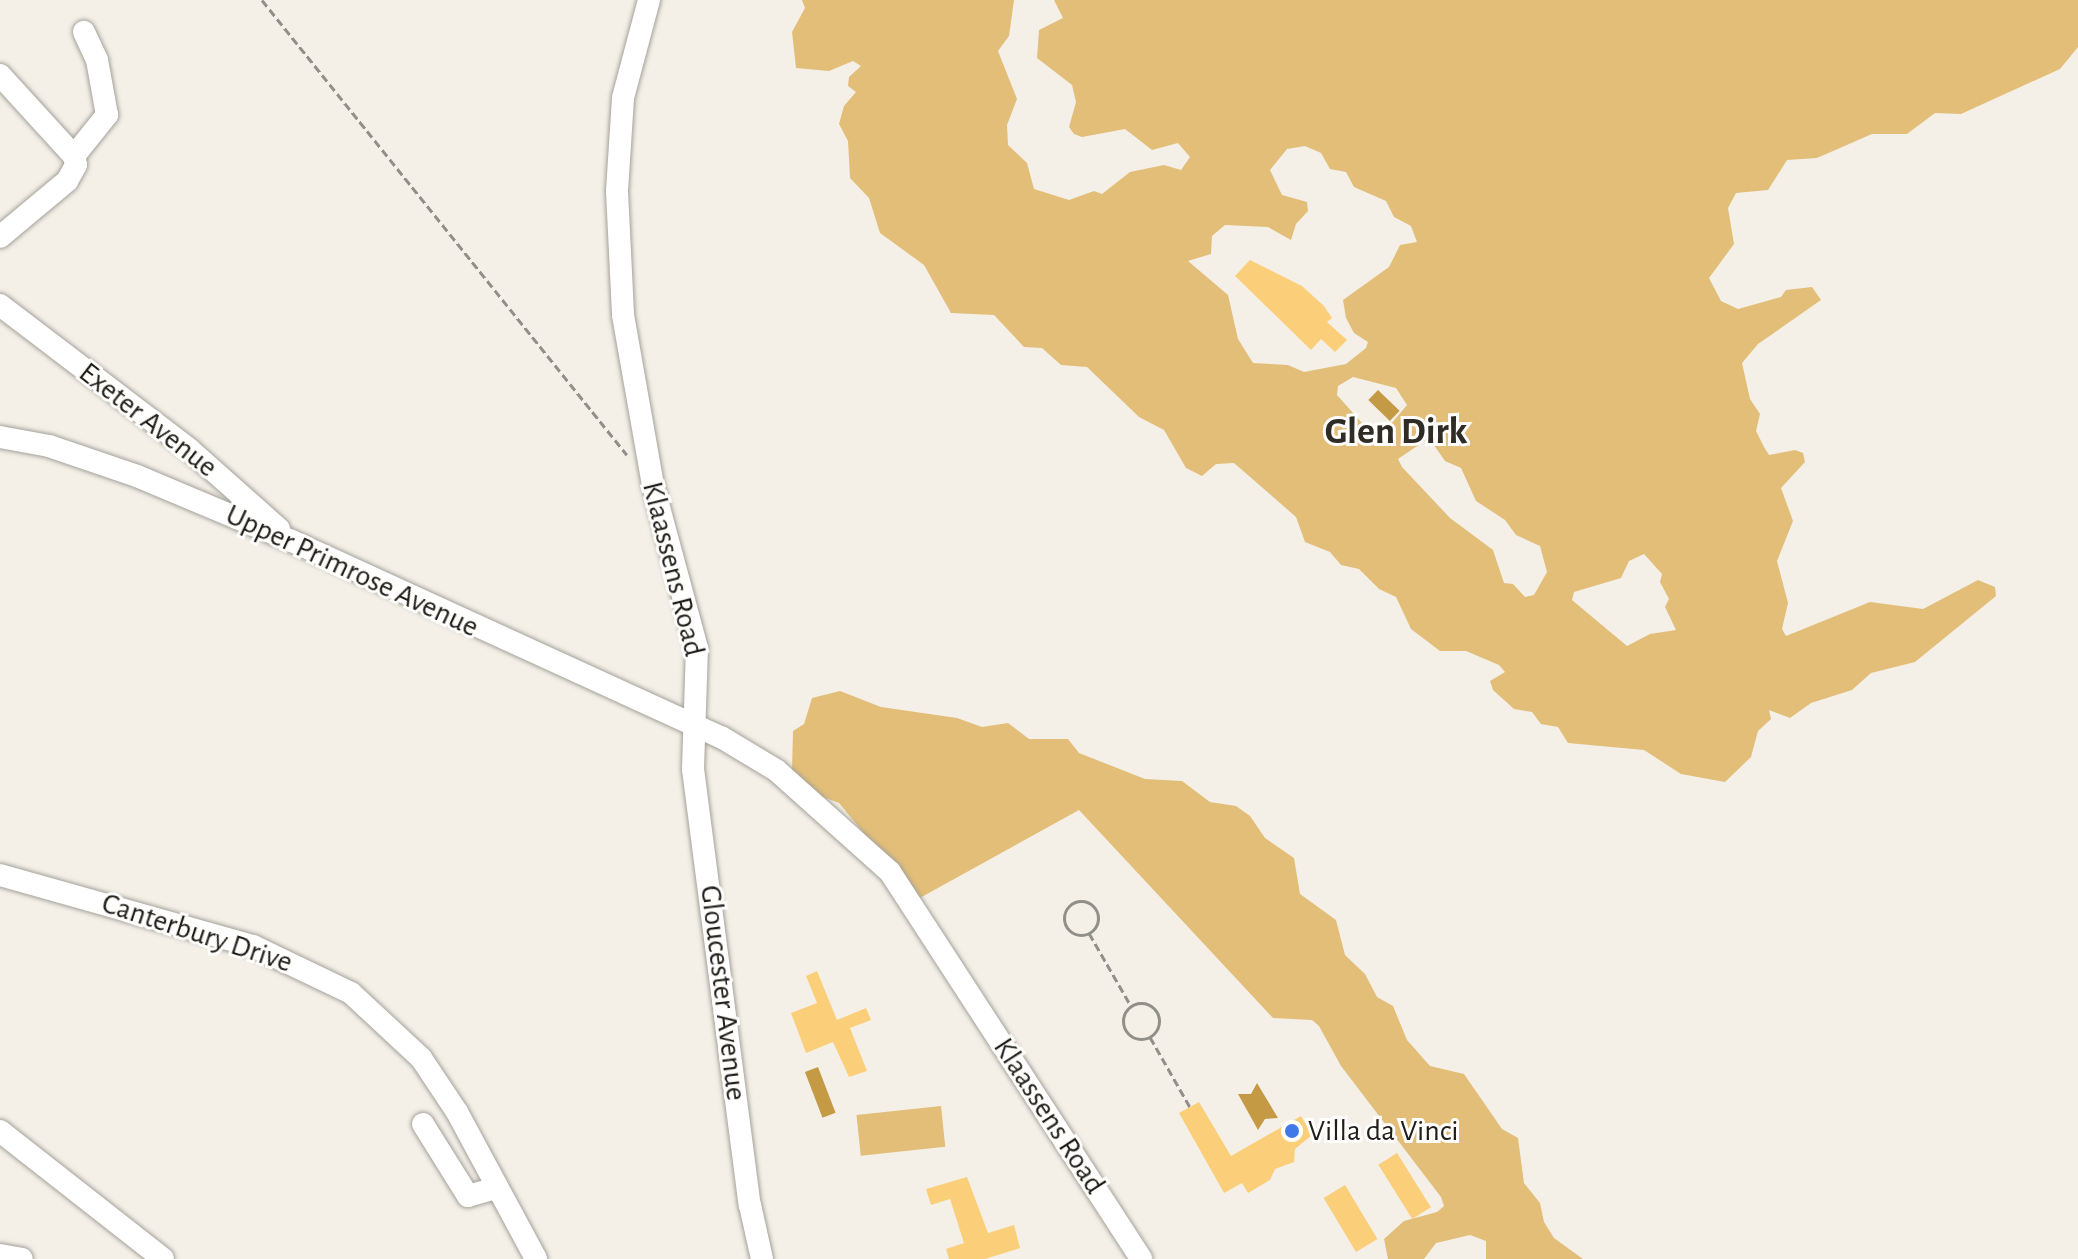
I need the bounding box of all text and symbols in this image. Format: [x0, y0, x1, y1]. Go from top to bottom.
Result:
street label: Exeter Avenue [72, 355, 224, 485]
district label: Glen Dirk [1325, 410, 1467, 456]
street label: Klaassens Road [634, 478, 712, 660]
street label: Upper Primrose Avenue [220, 497, 484, 645]
street label: Gloucester Avenue [692, 883, 754, 1103]
street label: Canterbury Drive [97, 885, 297, 981]
street label: Klaassens Road [985, 1031, 1113, 1201]
place label: Villa da Vinci [1308, 1113, 1459, 1149]
marker: Villa da Vinci [1283, 1122, 1301, 1140]

